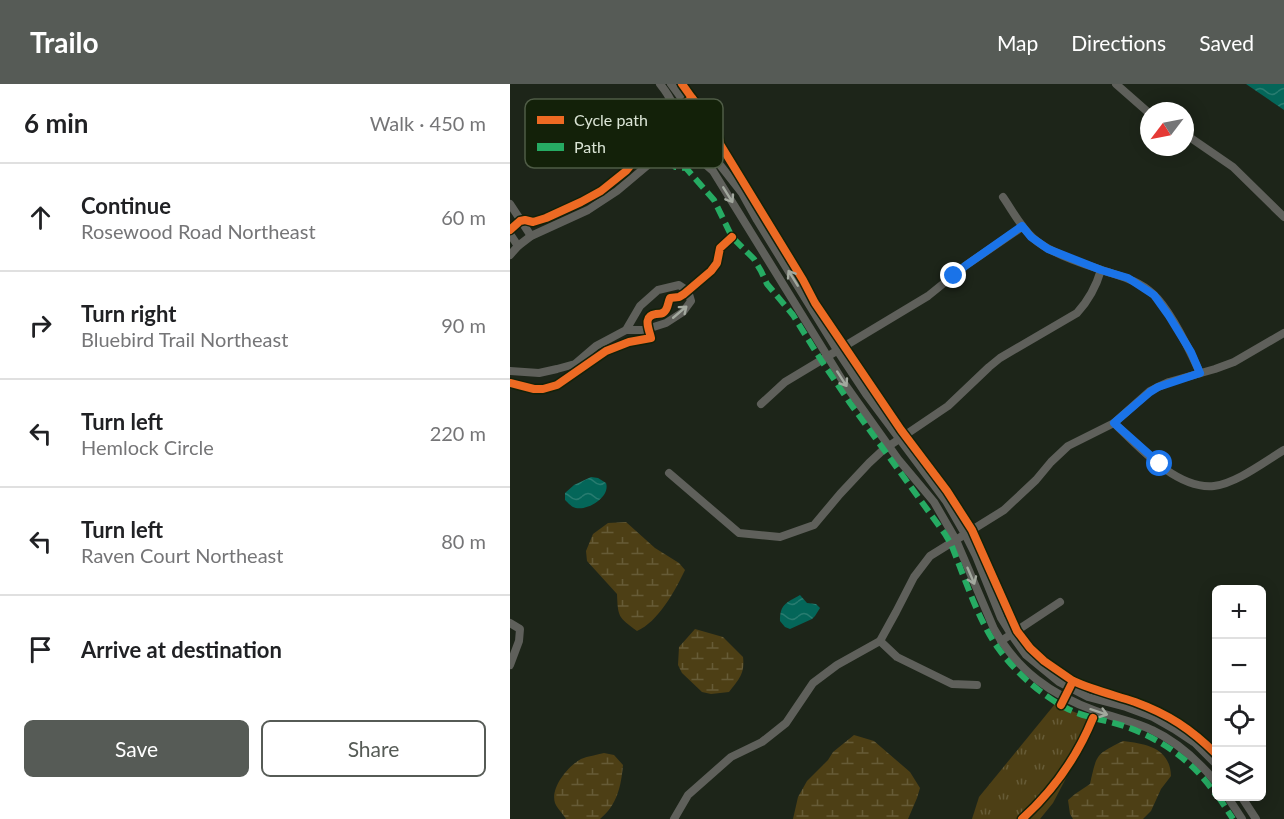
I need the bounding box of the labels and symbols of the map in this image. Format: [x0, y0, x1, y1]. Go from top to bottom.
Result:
legend [525, 99, 723, 168]
north arrow [1140, 102, 1194, 156]
text: Cycle path [574, 110, 648, 129]
text: Path [574, 137, 606, 156]
one-way arrow [722, 186, 734, 203]
route end [940, 262, 966, 288]
one-way arrow [786, 270, 798, 287]
one-way arrow [672, 305, 687, 319]
one-way arrow [836, 370, 848, 387]
route start [1146, 450, 1172, 476]
one-way arrow [966, 566, 977, 585]
one-way arrow [1089, 707, 1108, 718]

